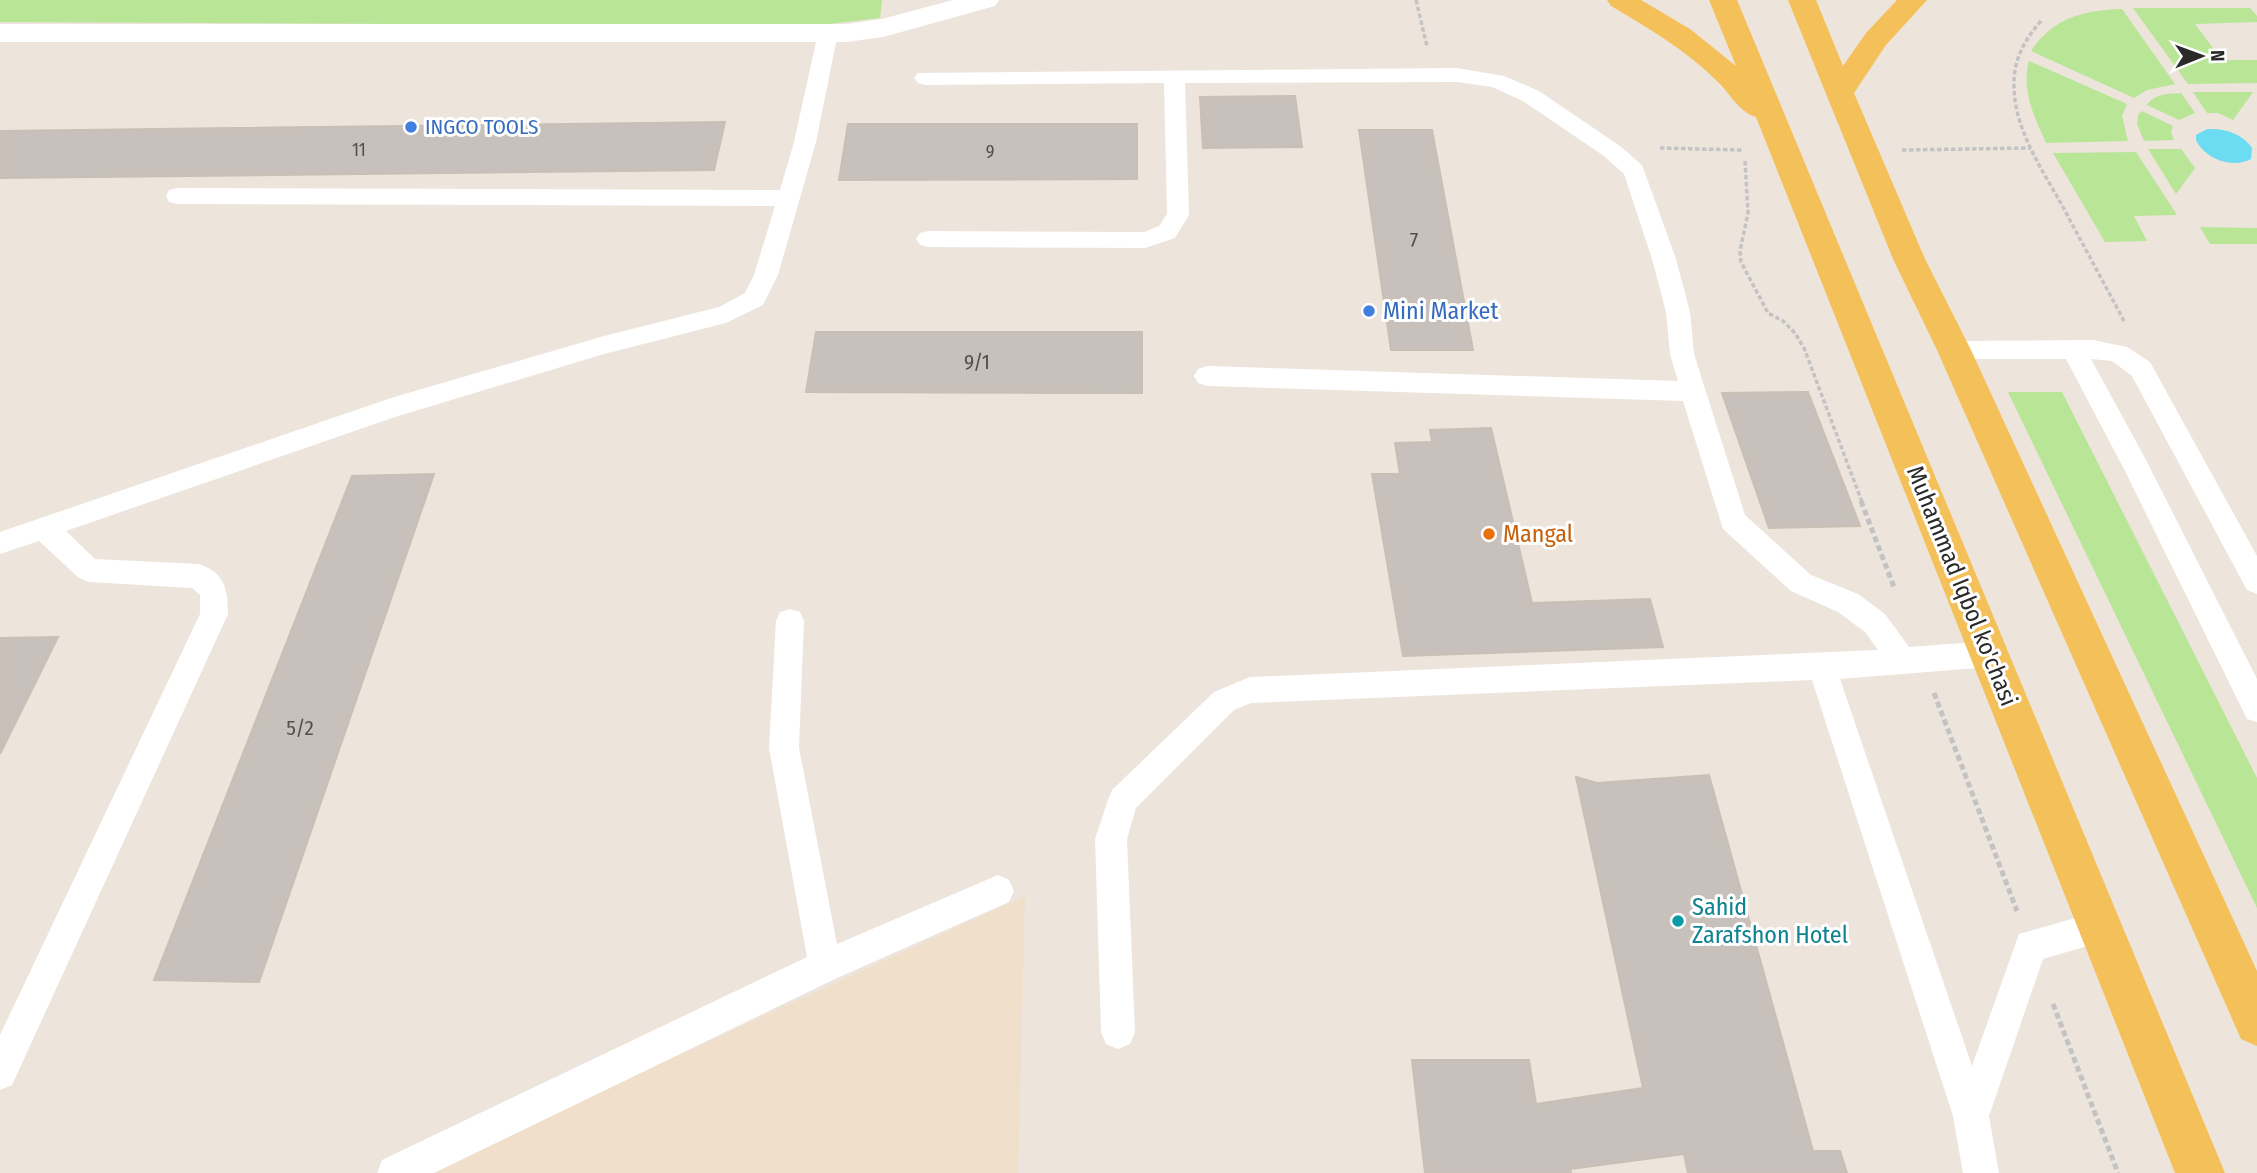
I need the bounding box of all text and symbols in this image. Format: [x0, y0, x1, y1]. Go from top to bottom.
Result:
north arrow [2166, 21, 2236, 91]
text: N [2206, 50, 2229, 62]
place label: INGCO TOOLS [425, 114, 538, 140]
marker: INGCO TOOLS [403, 119, 419, 135]
house number: 11 [352, 139, 366, 161]
house number: 9 [986, 141, 994, 163]
house number: 7 [1410, 227, 1418, 253]
place label: Mini Market [1383, 297, 1498, 325]
marker: Mini Market [1361, 303, 1377, 319]
house number: 9/1 [964, 349, 990, 375]
street label: Muhammad Iqbol ko'chasi [1901, 462, 2023, 710]
place label: Mangal [1503, 520, 1573, 548]
marker: Mangal [1481, 526, 1497, 542]
house number: 5/2 [286, 715, 314, 741]
place label: Sahid Zarafshon Hotel [1692, 893, 1848, 949]
marker: Sahid Zarafshon Hotel [1670, 913, 1686, 929]

